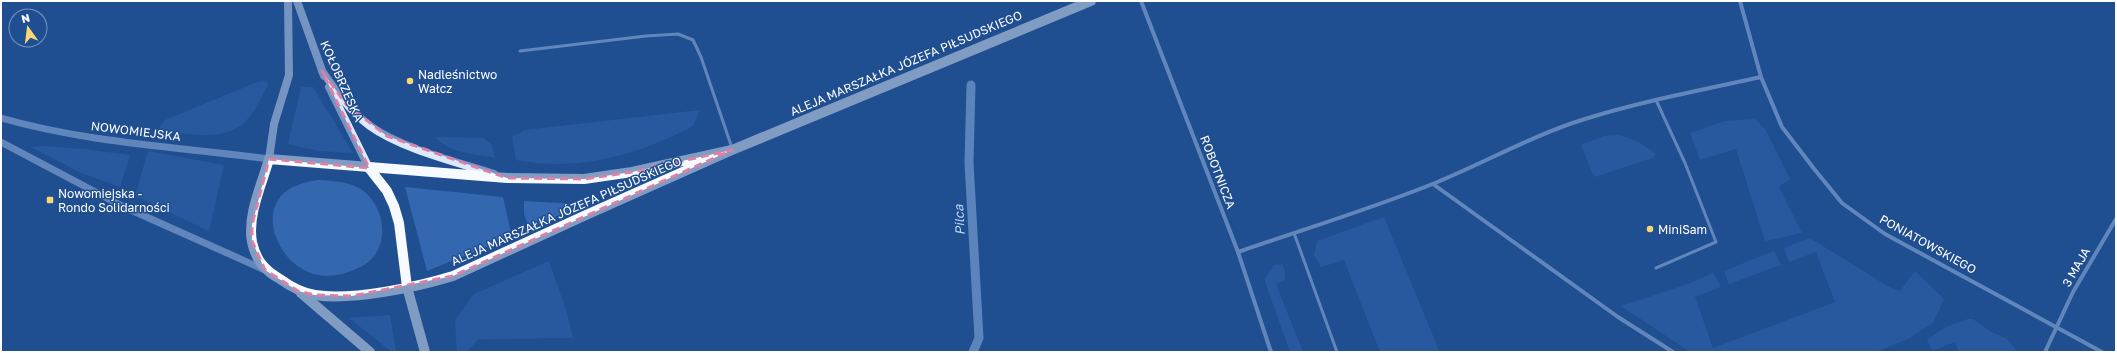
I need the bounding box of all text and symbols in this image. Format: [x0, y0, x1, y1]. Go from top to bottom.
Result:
street label: ALEJA MARSZAŁKA JÓZEFA PIŁSUDSKIEGO [788, 7, 1024, 119]
north arrow [8, 8, 48, 48]
text: N [20, 10, 31, 25]
street label: KOŁOBRZESKA [317, 38, 367, 124]
place label: Nadleśnictwo Wałcz [418, 67, 497, 96]
marker: Nadleśnictwo Wałcz [405, 76, 415, 86]
street label: NOWOMIEJSKA [90, 118, 182, 144]
street label: ROBOTNICZA [1197, 133, 1239, 211]
street label: ALEJA MARSZAŁKA JÓZEFA PIŁSUDSKIEGO [449, 153, 684, 269]
place label: Nowomiejska - Rondo Solidarności [58, 186, 170, 215]
marker: Nowomiejska - Rondo Solidarności [45, 195, 55, 205]
water label: Pilca [950, 204, 968, 236]
street label: PONIATOWSKIEGO [1877, 211, 1979, 277]
place label: MiniSam [1658, 222, 1707, 237]
marker: MiniSam [1645, 224, 1655, 234]
street label: 3 MAJA [2059, 245, 2093, 289]

